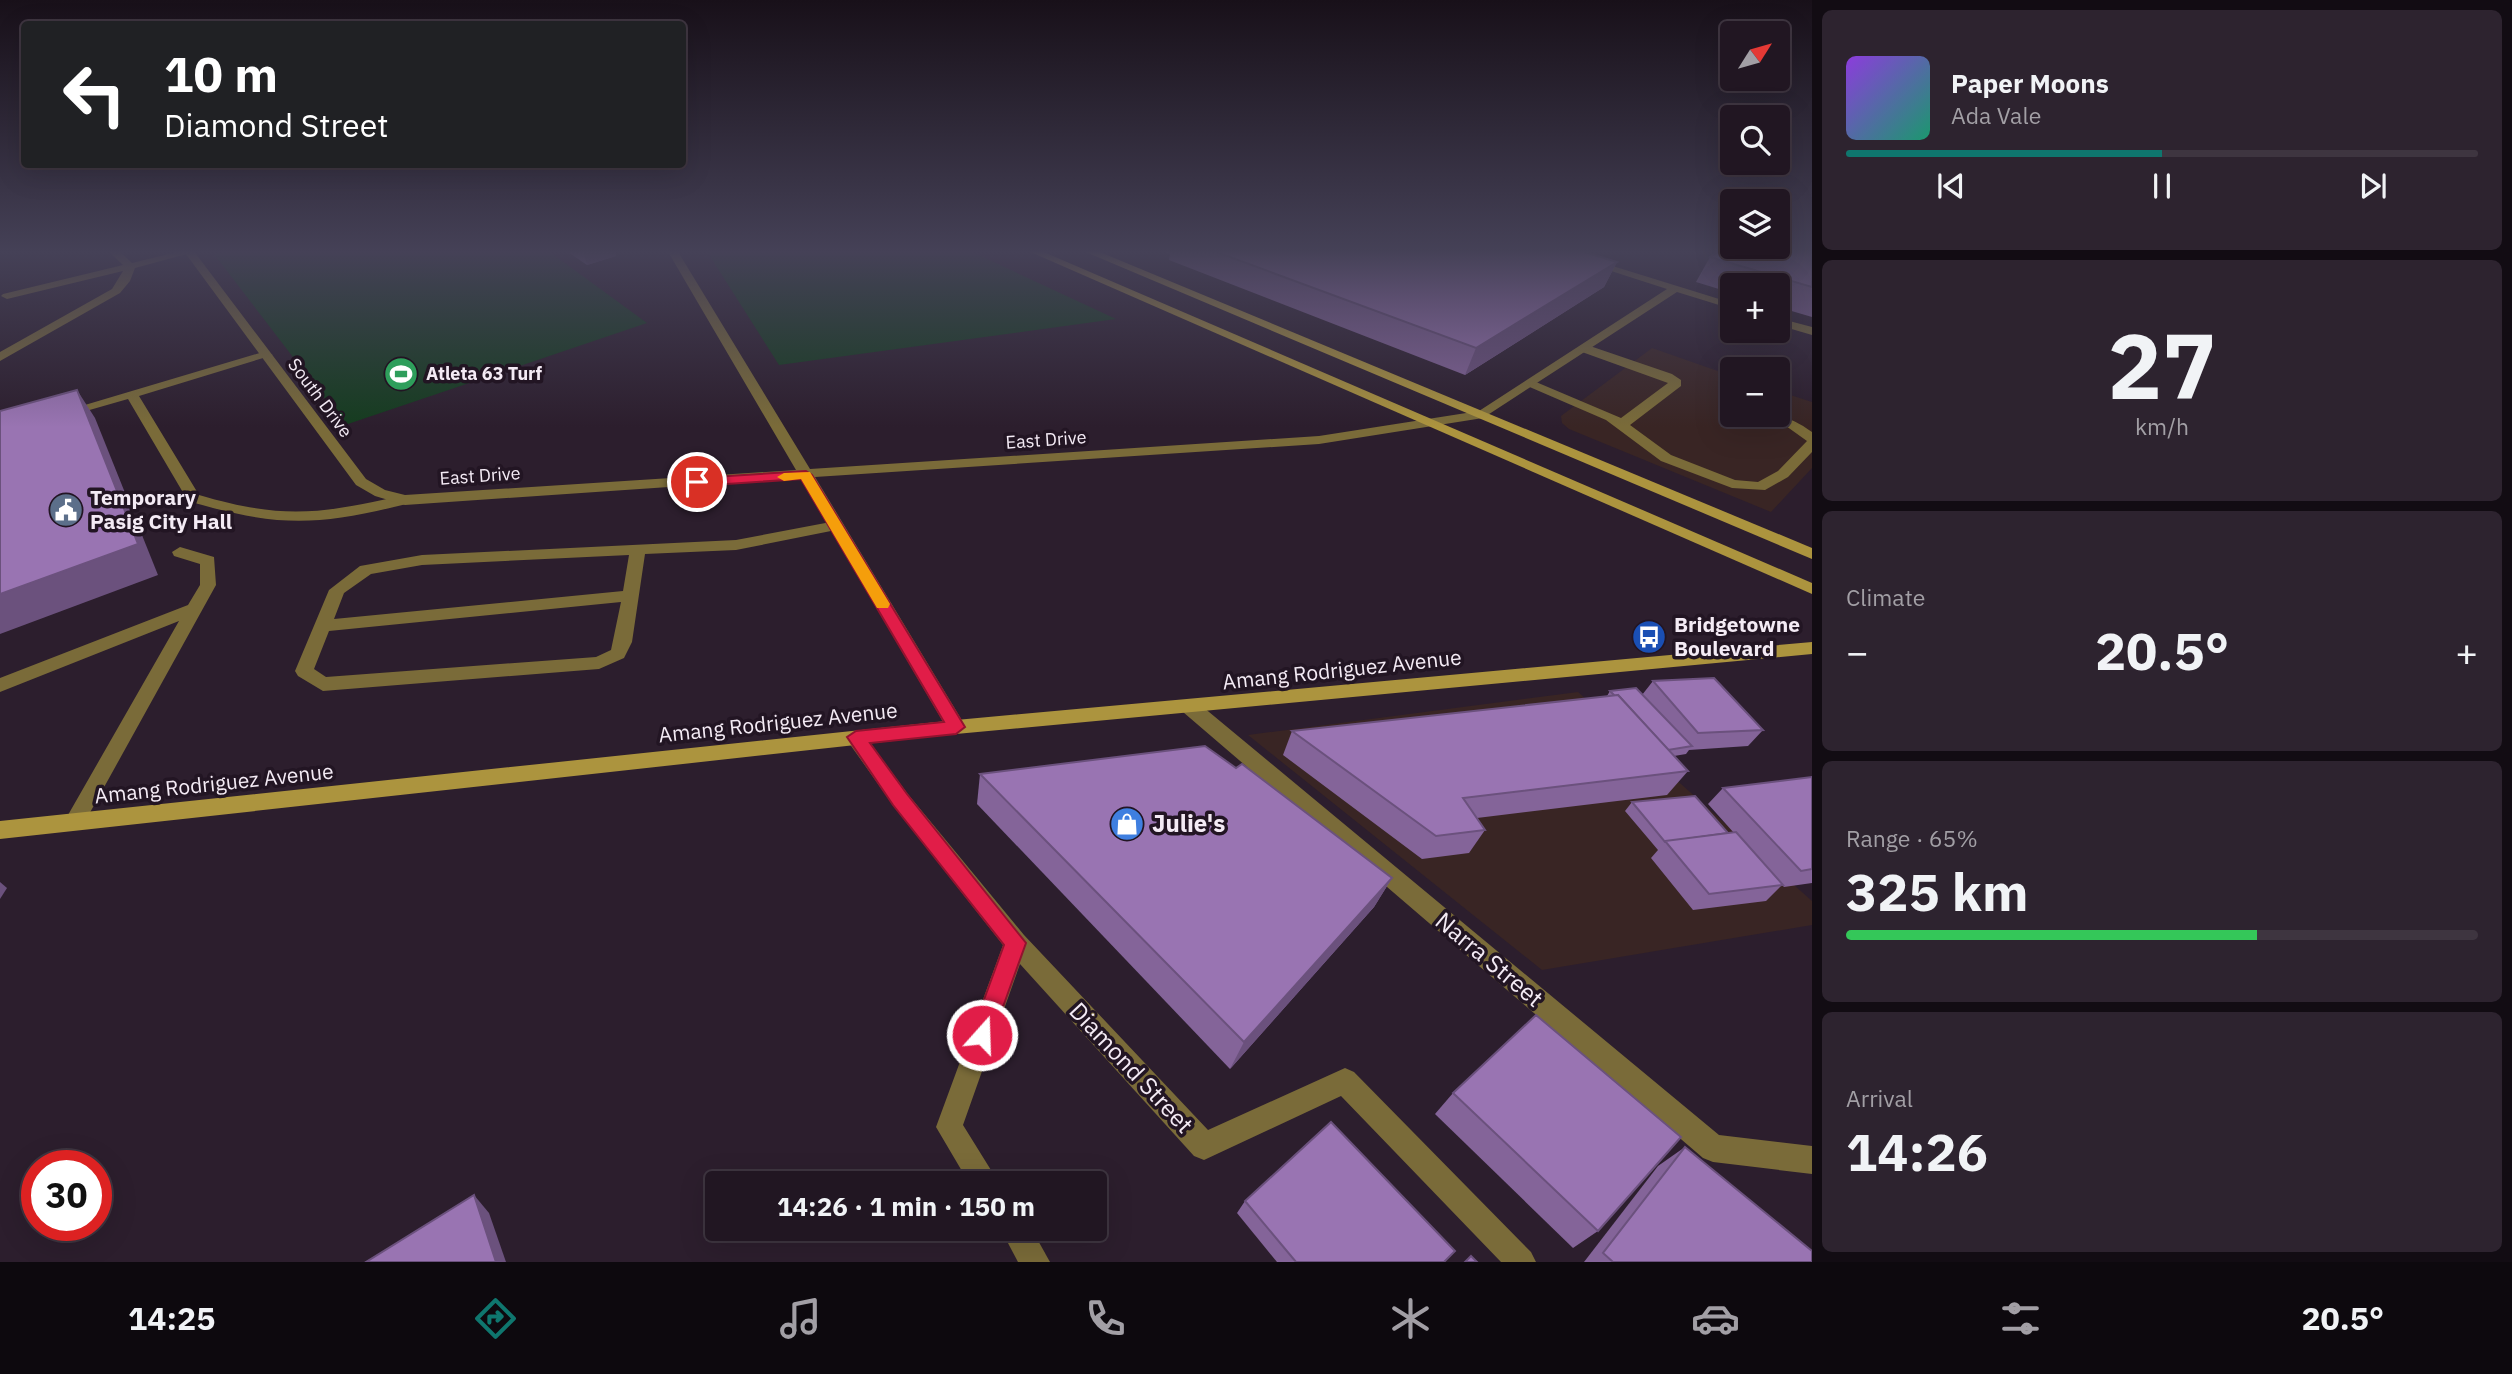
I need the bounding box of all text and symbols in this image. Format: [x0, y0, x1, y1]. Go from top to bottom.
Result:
north arrow [1720, 21, 1790, 91]
map controls [1720, 21, 1790, 427]
text: 10 m [164, 42, 278, 105]
icon: left [49, 49, 140, 140]
text: Paper Moons [1951, 66, 2109, 100]
text: Ada Vale [1951, 100, 2041, 130]
text: Diamond Street [164, 104, 388, 146]
button: search [1720, 105, 1790, 175]
icon: previous [1932, 167, 1970, 205]
icon: pause [2143, 167, 2181, 205]
icon: next [2354, 167, 2392, 205]
button: layers [1720, 189, 1790, 259]
button: + [1720, 273, 1790, 343]
text: 27 [2107, 306, 2217, 424]
street label: South Drive [283, 354, 358, 442]
sports icon: Atleta 63 Turf [382, 355, 420, 393]
button: − [1720, 357, 1790, 427]
place label: Atleta 63 Turf [426, 362, 543, 385]
text: km/h [2135, 411, 2189, 441]
street label: East Drive [1005, 425, 1087, 454]
pin [667, 452, 727, 512]
street label: East Drive [439, 461, 521, 490]
icon: arrive [678, 463, 716, 501]
place label: Temporary Pasig City Hall [90, 483, 232, 535]
public building icon: Temporary Pasig City Hall [47, 491, 85, 529]
text: Climate [1846, 582, 1925, 612]
place label: Bridgetowne Boulevard [1674, 610, 1800, 662]
text: 20.5° [2095, 617, 2229, 684]
bus stop icon: Bridgetowne Boulevard [1630, 618, 1668, 656]
text: − [1846, 627, 1869, 676]
text: + [2455, 627, 2478, 676]
street label: Amang Rodriguez Avenue [1221, 643, 1463, 695]
street label: Amang Rodriguez Avenue [657, 696, 899, 748]
street label: Amang Rodriguez Avenue [93, 757, 335, 809]
shop icon: Julie's [1108, 805, 1146, 843]
place label: Julie's [1152, 807, 1225, 839]
text: Range · 65% [1846, 823, 1978, 853]
text: 325 km [1846, 858, 2028, 925]
street label: Narra Street [1429, 905, 1550, 1014]
street label: Diamond Street [1063, 995, 1201, 1140]
position arrow [945, 998, 1019, 1072]
text: Arrival [1846, 1083, 1913, 1113]
text: 14:26 [1846, 1118, 1988, 1185]
speed limit sign: 30 [21, 1150, 112, 1241]
text: 14:26 · 1 min · 150 m [777, 1189, 1035, 1223]
icon: directions [471, 1294, 520, 1343]
icon: music [776, 1294, 825, 1343]
icon: phone [1081, 1294, 1130, 1343]
icon: climate [1386, 1294, 1435, 1343]
icon: car [1691, 1294, 1740, 1343]
icon: filters [1996, 1294, 2045, 1343]
text: 14:25 [128, 1297, 215, 1339]
text: 20.5° [2301, 1297, 2384, 1339]

